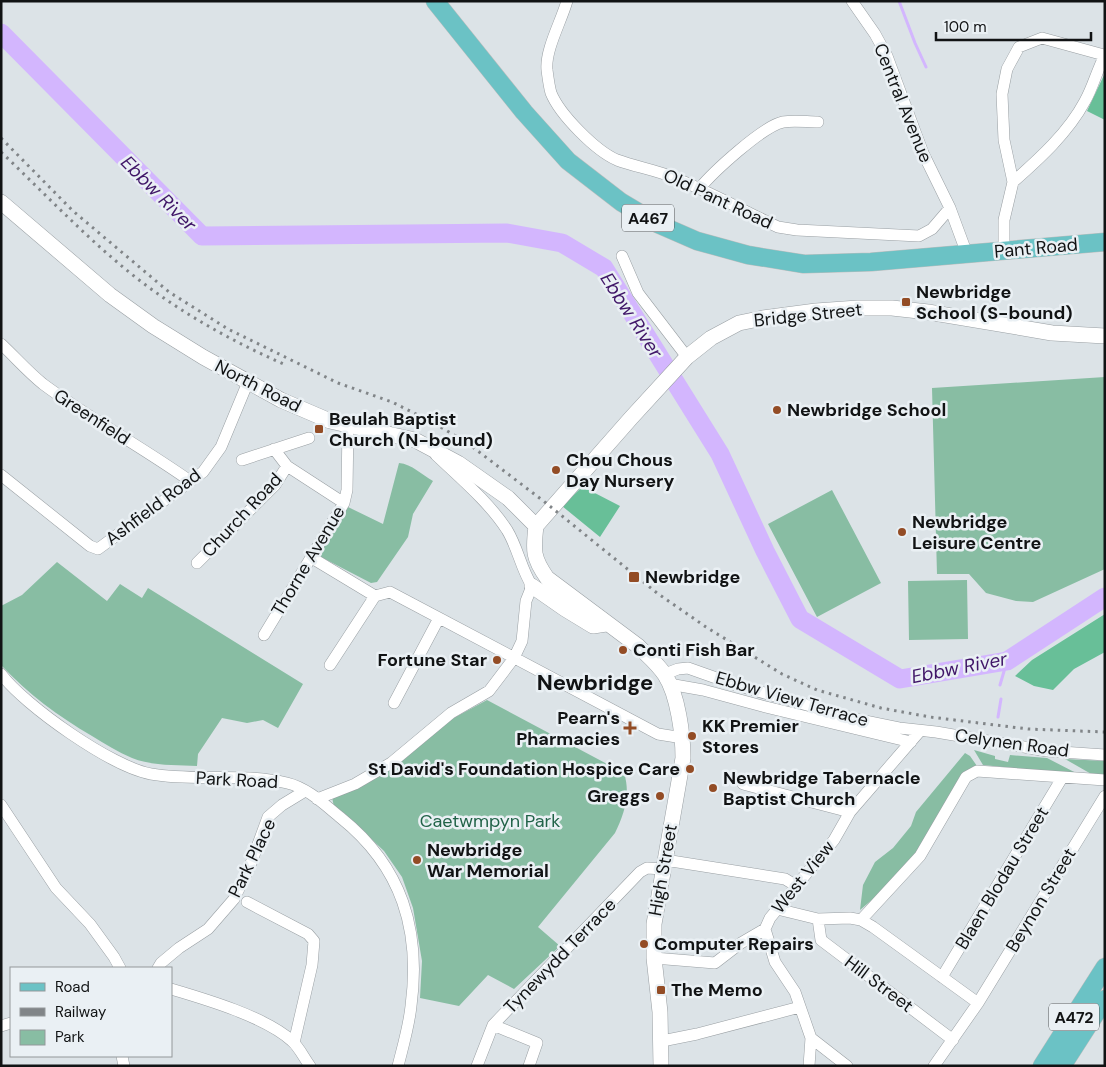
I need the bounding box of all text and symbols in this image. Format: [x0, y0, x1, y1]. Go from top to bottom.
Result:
scale bar [936, 10, 1091, 42]
text: 100 m [944, 17, 987, 37]
street label: Central Avenue [868, 40, 938, 166]
water label: Ebbw River [115, 150, 202, 237]
street label: Old Pant Road [659, 163, 777, 235]
road number: A467 [622, 204, 674, 232]
street label: Pant Road [993, 232, 1079, 264]
water label: Ebbw River [595, 268, 669, 364]
place label: Newbridge School (S-bound) [916, 280, 1073, 325]
marker: Newbridge School (S-bound) [900, 296, 912, 308]
street label: Bridge Street [753, 297, 863, 333]
street label: North Road [211, 354, 305, 418]
street label: Greenfield [49, 383, 135, 451]
place label: Newbridge School [787, 398, 946, 422]
marker: Newbridge School [771, 404, 783, 416]
place label: Beulah Baptist Church (N-bound) [329, 407, 493, 452]
marker: Beulah Baptist Church (N-bound) [313, 423, 325, 435]
place label: Chou Chous Day Nursery [566, 448, 674, 493]
street label: Ashfield Road [100, 463, 206, 551]
marker: Chou Chous Day Nursery [550, 464, 562, 476]
street label: Church Road [197, 468, 287, 562]
street label: Thorne Avenue [266, 502, 350, 620]
place label: Newbridge Leisure Centre [912, 510, 1042, 555]
marker: Newbridge Leisure Centre [896, 526, 908, 538]
place label: Newbridge [645, 565, 741, 589]
marker: Newbridge [627, 570, 641, 584]
place label: Conti Fish Bar [633, 638, 755, 662]
marker: Conti Fish Bar [617, 644, 629, 656]
water label: Ebbw River [909, 646, 1010, 689]
place label: Fortune Star [377, 648, 487, 672]
marker: Fortune Star [491, 654, 503, 666]
street label: Ebbw View Terrace [713, 666, 871, 732]
district label: Newbridge [537, 668, 653, 697]
place label: Pearn's Pharmacies [516, 706, 620, 751]
place label: KK Premier Stores [702, 714, 799, 759]
marker: Pearn's Pharmacies [624, 722, 636, 734]
street label: Celynen Road [954, 723, 1070, 763]
marker: KK Premier Stores [686, 730, 698, 742]
place label: St David's Foundation Hospice Care [368, 757, 680, 781]
marker: St David's Foundation Hospice Care [684, 763, 696, 775]
street label: Park Road [195, 766, 279, 794]
place label: Newbridge Tabernacle Baptist Church [723, 766, 921, 811]
marker: Newbridge Tabernacle Baptist Church [707, 782, 719, 794]
place label: Greggs [587, 784, 650, 808]
marker: Greggs [654, 790, 666, 802]
street label: Blaen Blodau Street [950, 802, 1054, 954]
park label: Caetwmpyn Park [420, 809, 560, 833]
street label: Park Place [223, 814, 281, 902]
street label: High Street [643, 822, 683, 918]
street label: West View [766, 835, 840, 918]
place label: Newbridge War Memorial [427, 838, 549, 883]
street label: Beynon Street [1000, 843, 1082, 957]
marker: Newbridge War Memorial [411, 854, 423, 866]
street label: Tynewydd Terrace [499, 893, 621, 1019]
place label: Computer Repairs [654, 932, 814, 956]
marker: Computer Repairs [638, 938, 650, 950]
street label: Hill Street [840, 950, 918, 1018]
legend [10, 967, 172, 1057]
text: Road [55, 977, 90, 997]
place label: The Memo [671, 978, 763, 1002]
marker: The Memo [655, 984, 667, 996]
text: Railway [55, 1002, 107, 1022]
road number: A472 [1049, 1004, 1099, 1030]
text: Park [55, 1027, 85, 1047]

